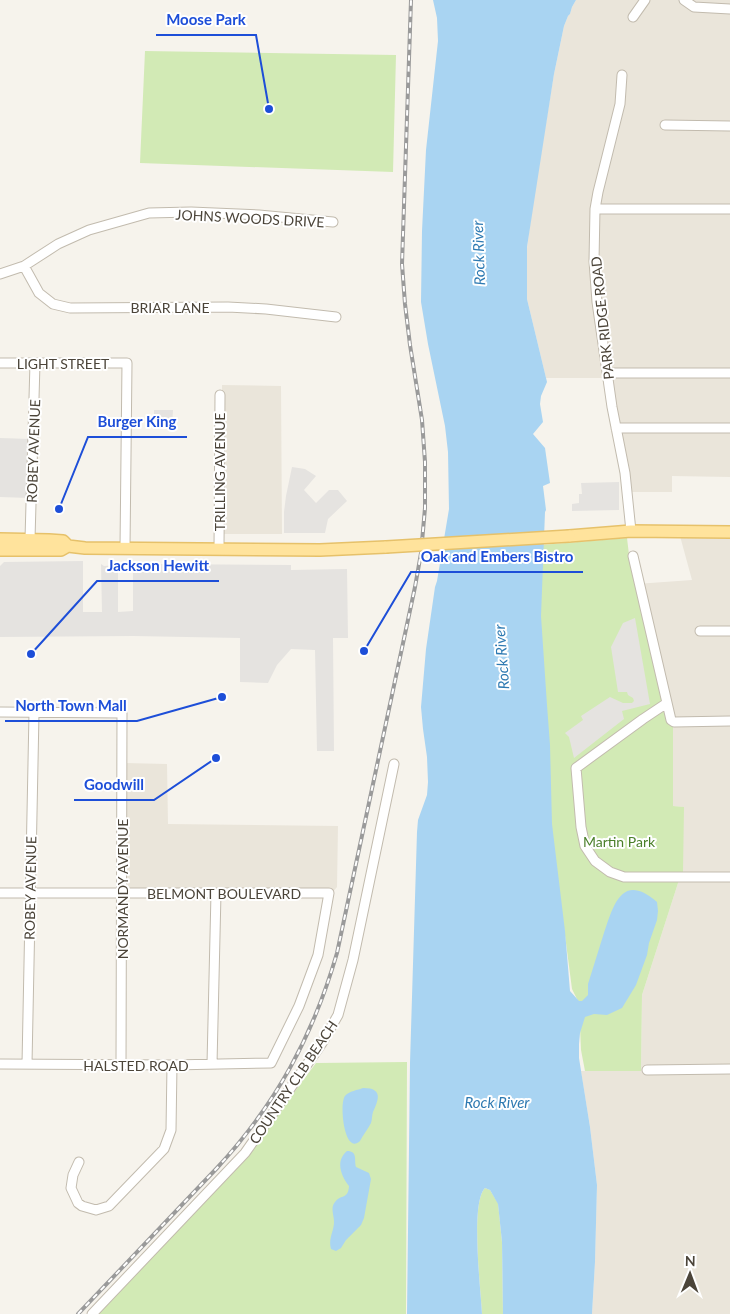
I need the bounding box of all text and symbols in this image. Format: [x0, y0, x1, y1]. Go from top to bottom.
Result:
callout: Moose Park [156, 5, 256, 35]
text: Moose Park [166, 10, 247, 28]
street label: JOHNS WOODS DRIVE [175, 206, 325, 230]
water label: Rock River [468, 219, 488, 286]
street label: PARK RIDGE ROAD [587, 256, 617, 380]
street label: BRIAR LANE [130, 299, 210, 316]
street label: LIGHT STREET [17, 355, 110, 372]
street label: ROBEY AVENUE [23, 399, 43, 503]
callout: Burger King [88, 407, 187, 437]
text: Burger King [98, 412, 177, 430]
street label: TRILLING AVENUE [211, 413, 228, 531]
callout: Oak and Embers Bistro [411, 542, 583, 572]
text: Oak and Embers Bistro [421, 547, 574, 565]
callout: Jackson Hewitt [97, 551, 219, 581]
text: Jackson Hewitt [107, 556, 209, 574]
water label: Rock River [490, 623, 512, 690]
callout: North Town Mall [5, 691, 137, 721]
text: North Town Mall [15, 696, 127, 714]
callout: Goodwill [74, 770, 154, 800]
text: Goodwill [84, 775, 144, 793]
street label: NORMANDY AVENUE [114, 819, 131, 959]
park label: Martin Park [583, 833, 656, 850]
street label: ROBEY AVENUE [21, 836, 39, 940]
street label: BELMONT BOULEVARD [147, 885, 301, 902]
street label: COUNTRY CLB BEACH [245, 1017, 341, 1147]
street label: HALSTED ROAD [83, 1057, 189, 1074]
water label: Rock River [465, 1093, 530, 1111]
north arrow [665, 1249, 715, 1299]
text: N [685, 1252, 696, 1269]

